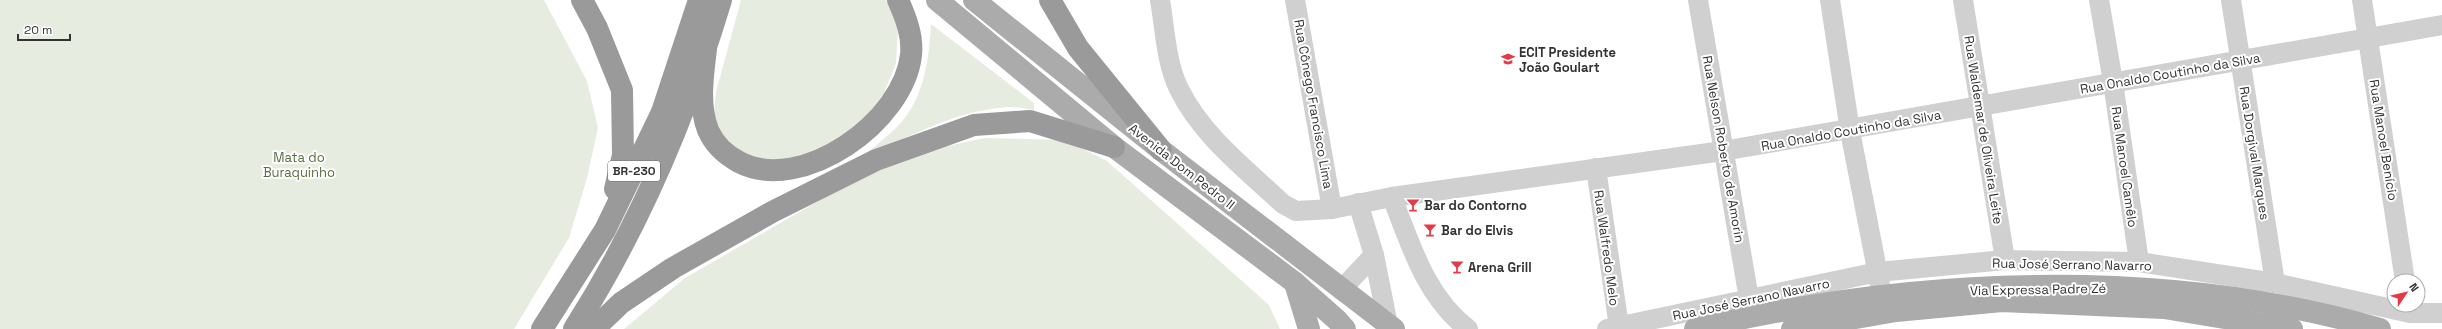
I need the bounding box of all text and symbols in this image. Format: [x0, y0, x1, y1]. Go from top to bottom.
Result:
scale bar [18, 16, 70, 42]
street label: Rua Cônego Francisco Lima [1290, 18, 1337, 191]
text: 20 m [24, 22, 52, 38]
street label: Rua Waldemar de Oliveira Leite [1960, 35, 2007, 226]
place label: ECIT Presidente João Goulart [1519, 44, 1616, 76]
street label: Rua Onaldo Coutinho da Silva [2079, 49, 2262, 98]
school or university icon: ECIT Presidente João Goulart [1500, 51, 1516, 67]
street label: Rua Nelson Roberto de Amorin [1699, 54, 1748, 244]
street label: Rua Manoel Benício [2366, 78, 2401, 202]
street label: Rua Dorgival Marques [2236, 85, 2273, 221]
street label: Rua Onaldo Coutinho da Silva [1760, 106, 1943, 155]
street label: Rua Manoel Camêlo [2108, 106, 2141, 229]
street label: Avenida Dom Pedro II [1125, 120, 1238, 213]
park label: Mata do Buraquinho [263, 149, 335, 181]
road number: BR-230 [608, 161, 660, 181]
street label: Rua Walfredo Melo [1590, 189, 1623, 307]
bar icon: Bar do Contorno [1405, 197, 1421, 213]
place label: Bar do Contorno [1424, 197, 1527, 214]
bar icon: Bar do Elvis [1422, 222, 1438, 238]
place label: Bar do Elvis [1441, 222, 1513, 239]
street label: Rua José Serrano Navarro [1992, 255, 2152, 274]
bar icon: Arena Grill [1449, 259, 1465, 275]
place label: Arena Grill [1468, 259, 1532, 276]
north arrow [2386, 273, 2426, 313]
street label: Rua José Serrano Navarro [1671, 275, 1831, 324]
street label: Via Expressa Padre Zé [1970, 280, 2106, 299]
text: N [2406, 280, 2422, 294]

